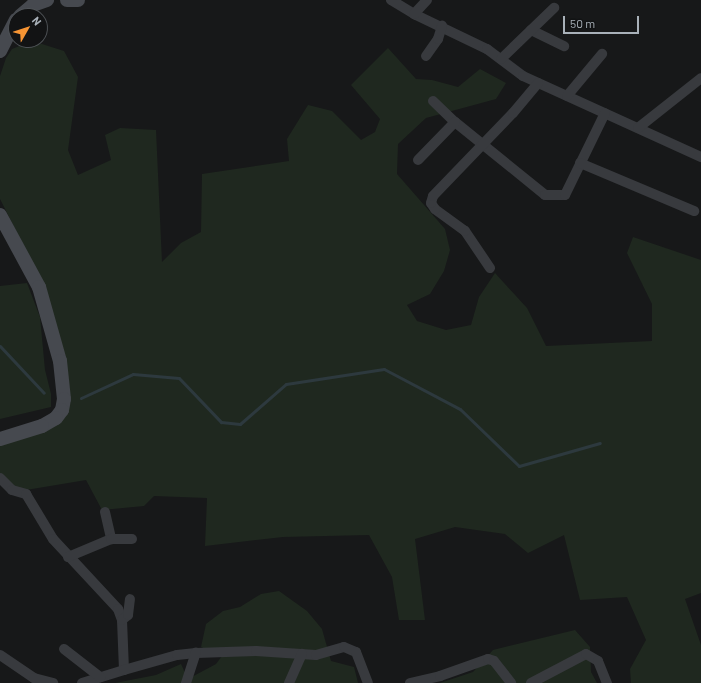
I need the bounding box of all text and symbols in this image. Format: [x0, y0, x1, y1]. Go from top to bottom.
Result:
north arrow [8, 8, 48, 48]
scale bar [565, 8, 641, 34]
text: N [30, 14, 44, 28]
text: 50 m [570, 16, 595, 30]

